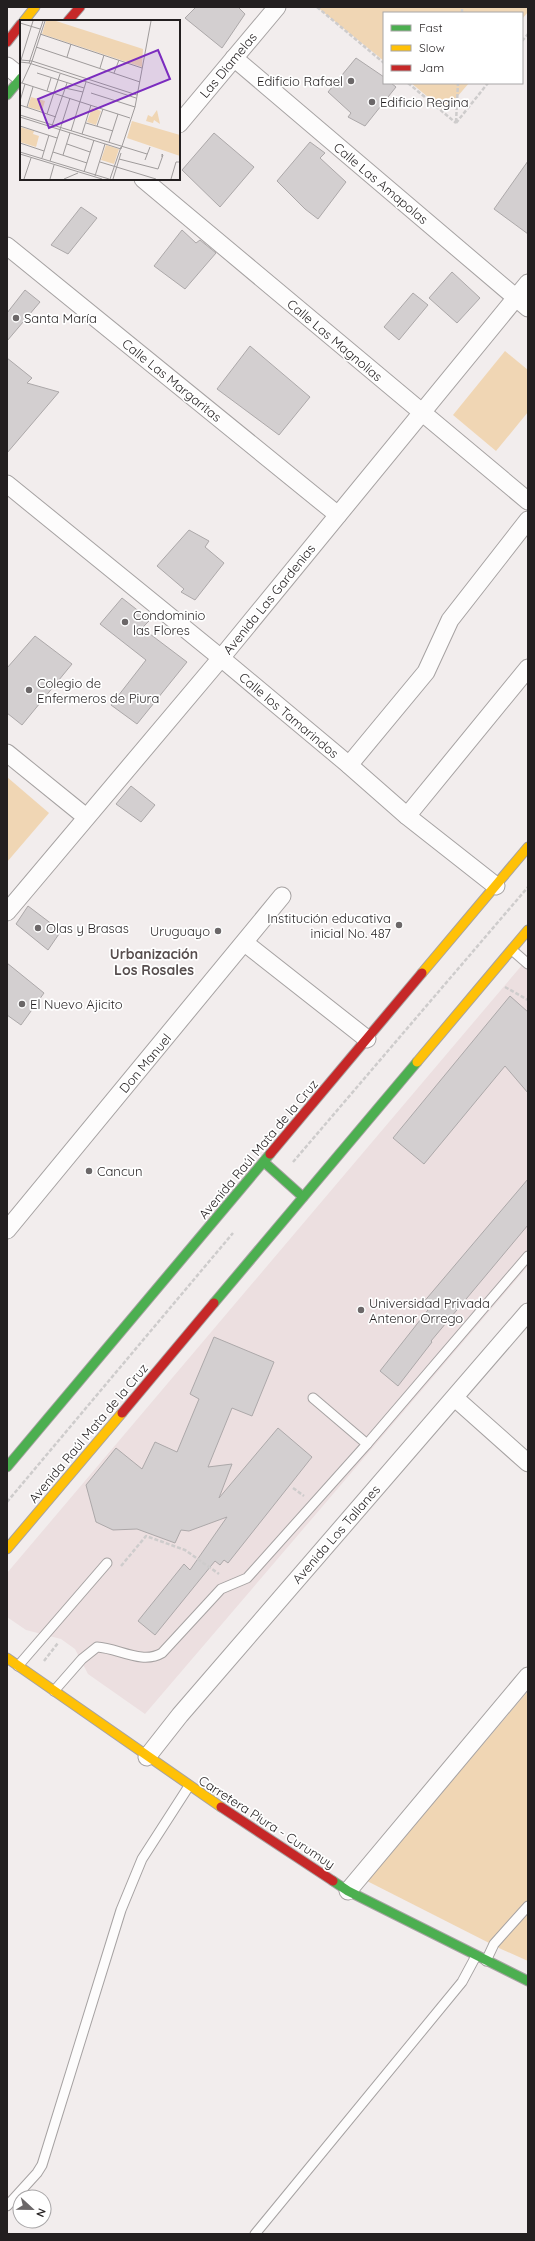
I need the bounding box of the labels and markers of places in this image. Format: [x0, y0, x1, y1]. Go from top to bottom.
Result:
place label: Edificio Rafael [257, 73, 343, 89]
marker: Edificio Rafael [346, 76, 356, 86]
place label: Edificio Regina [380, 94, 469, 110]
marker: Edificio Regina [367, 97, 377, 107]
place label: Santa María [24, 310, 97, 326]
marker: Santa María [11, 313, 21, 323]
place label: Condominio las Flores [133, 607, 206, 638]
marker: Condominio las Flores [120, 617, 130, 627]
place label: Colegio de Enfermeros de Piura [37, 675, 159, 706]
marker: Colegio de Enfermeros de Piura [24, 685, 34, 695]
place label: Institución educativa inicial No. 487 [267, 910, 391, 941]
place label: Olas y Brasas [46, 920, 129, 936]
marker: Institución educativa inicial No. 487 [394, 920, 404, 930]
marker: Olas y Brasas [33, 923, 43, 933]
place label: Uruguayo [150, 923, 210, 939]
marker: Uruguayo [213, 926, 223, 936]
place label: El Nuevo Ajicito [30, 996, 123, 1012]
marker: El Nuevo Ajicito [17, 999, 27, 1009]
place label: Cancun [97, 1163, 143, 1179]
marker: Cancun [84, 1166, 94, 1176]
place label: Universidad Privada Antenor Orrego [369, 1295, 490, 1326]
marker: Universidad Privada Antenor Orrego [356, 1305, 366, 1315]

